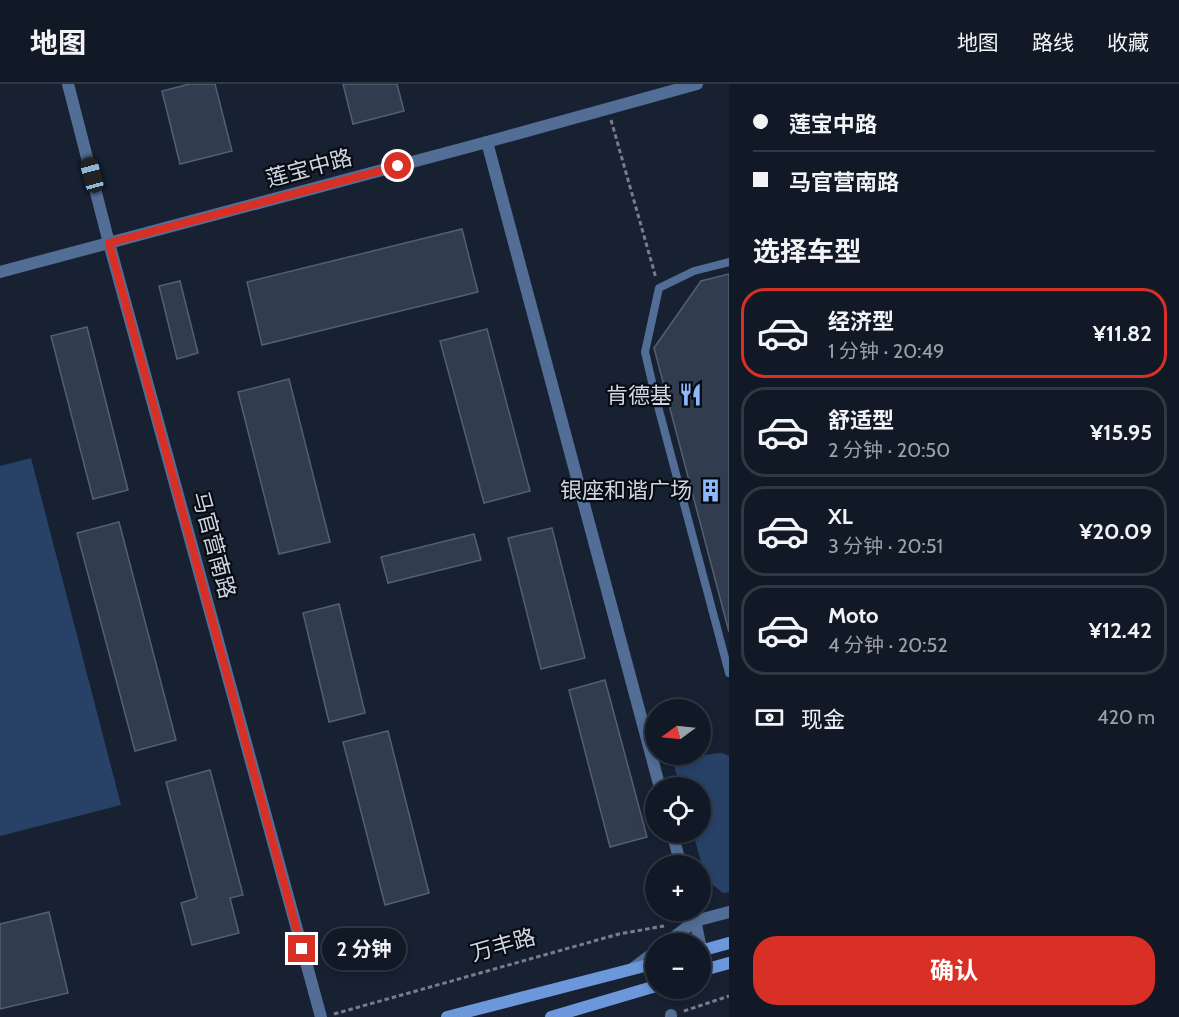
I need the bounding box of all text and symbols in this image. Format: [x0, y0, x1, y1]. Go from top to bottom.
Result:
text: 地图 [30, 26, 86, 60]
text: 地图 [957, 30, 999, 55]
text: 路线 [1032, 30, 1074, 55]
text: 收藏 [1107, 30, 1149, 55]
text: 莲宝中路 [789, 111, 877, 138]
street label: 莲宝中路 [263, 144, 355, 192]
route start [384, 152, 411, 179]
car [79, 155, 105, 195]
text: 马官营南路 [789, 169, 899, 196]
text: 选择车型 [753, 235, 861, 268]
icon: car [756, 306, 810, 360]
text: 经济型 [828, 308, 894, 335]
text: ¥11.82 [1093, 320, 1152, 347]
text: 1 分钟 · 20:49 [828, 339, 944, 363]
place label: 肯德基 [606, 382, 672, 409]
restaurant icon: 肯德基 [677, 382, 703, 408]
icon: car [756, 405, 810, 459]
text: 舒适型 [828, 407, 894, 434]
text: ¥15.95 [1090, 419, 1152, 446]
text: 2 分钟 · 20:50 [828, 438, 950, 462]
place label: 银座和谐广场 [560, 477, 692, 504]
building icon: 银座和谐广场 [697, 477, 723, 503]
street label: 马官营南路 [187, 488, 241, 602]
text: XL [828, 503, 853, 530]
icon: car [756, 504, 810, 558]
text: ¥20.09 [1079, 518, 1152, 545]
text: 3 分钟 · 20:51 [828, 534, 943, 558]
text: Moto [828, 602, 879, 629]
icon: car [756, 603, 810, 657]
text: ¥12.42 [1089, 617, 1152, 644]
text: 4 分钟 · 20:52 [828, 633, 948, 657]
north arrow [645, 699, 711, 765]
map controls [645, 699, 711, 999]
icon: cash [753, 701, 786, 734]
text: 420 m [1097, 705, 1155, 729]
text: 现金 [801, 706, 845, 733]
button: locate [645, 777, 711, 843]
button: + [645, 855, 711, 921]
street label: 万丰路 [468, 923, 538, 967]
callout: 2 分钟 [323, 928, 407, 970]
button: − [645, 933, 711, 999]
route end [288, 935, 315, 962]
button: 确认 [753, 936, 1155, 1005]
text: 2 分钟 [336, 937, 392, 961]

